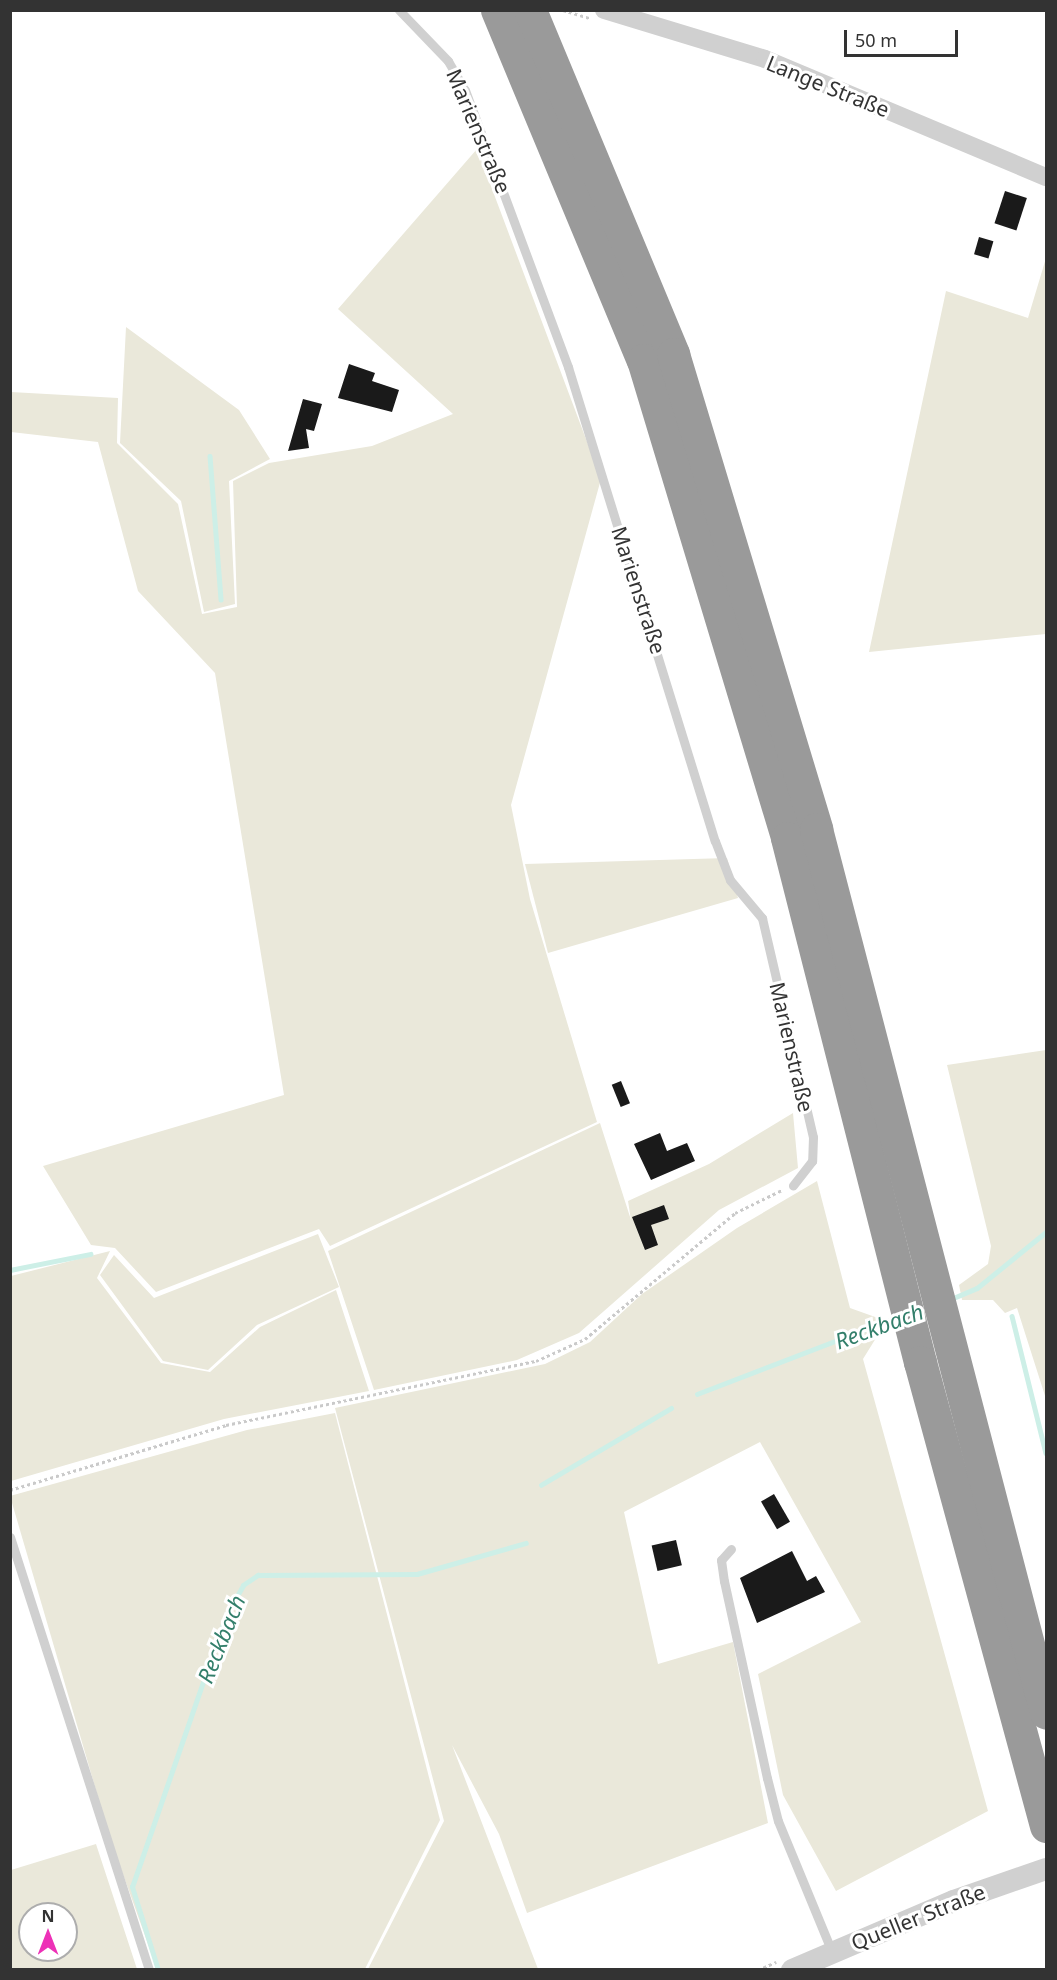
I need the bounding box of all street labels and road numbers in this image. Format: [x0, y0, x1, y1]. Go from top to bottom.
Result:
street label: Lange Straße [763, 50, 893, 122]
street label: Marienstraße [442, 65, 516, 197]
street label: Marienstraße [607, 523, 671, 657]
street label: Marienstraße [765, 980, 819, 1114]
street label: Queller Straße [847, 1879, 989, 1955]

